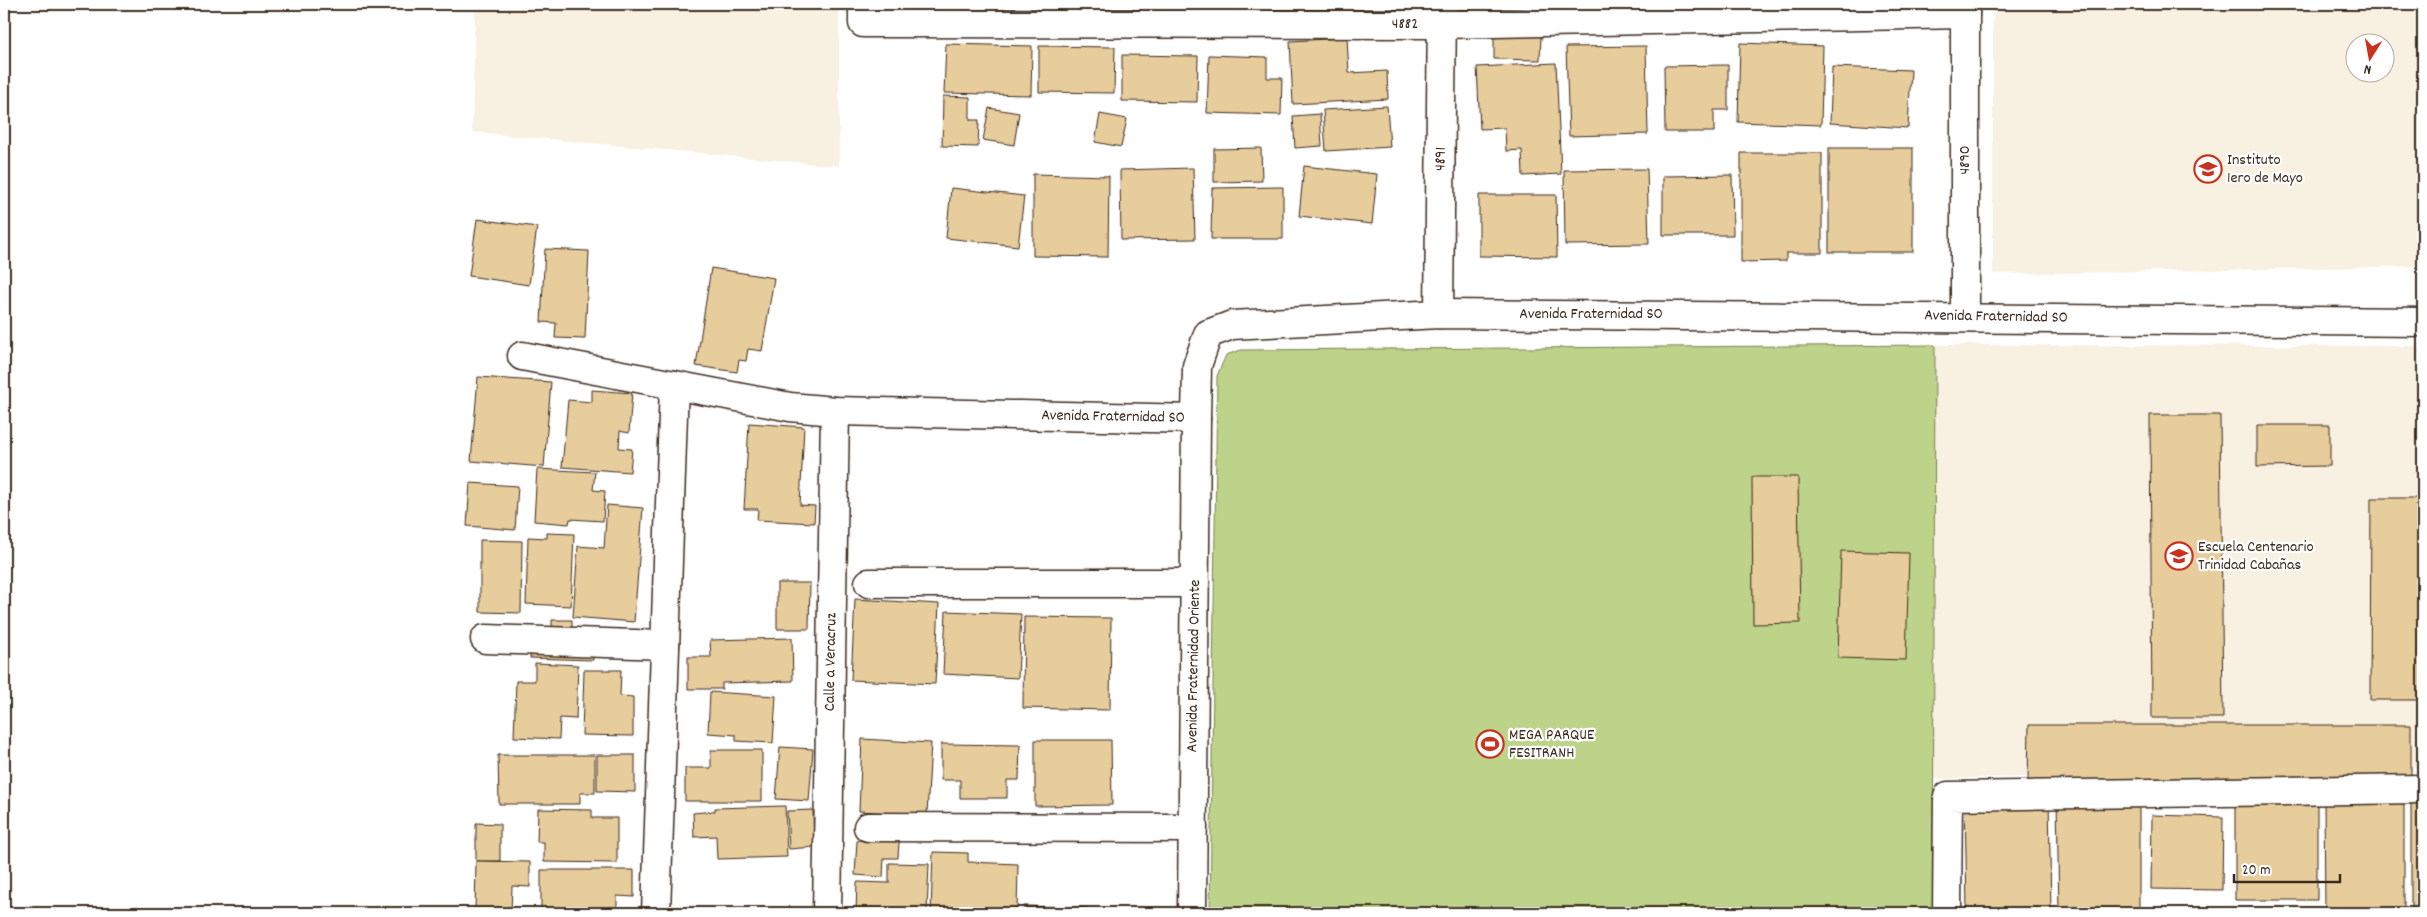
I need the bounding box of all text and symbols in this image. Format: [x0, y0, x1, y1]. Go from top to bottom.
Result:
street label: 4882 [1392, 13, 1418, 36]
north arrow [2344, 32, 2394, 82]
text: N [2363, 58, 2373, 79]
street label: 4890 [1954, 145, 1977, 175]
street label: 4891 [1429, 147, 1453, 171]
place label: Instituto 1ero de Mayo [2227, 149, 2303, 190]
school or university icon: Instituto 1ero de Mayo [2193, 154, 2223, 184]
street label: Avenida Fraternidad SO [1519, 303, 1663, 326]
street label: Avenida Fraternidad SO [1924, 304, 2068, 330]
street label: Avenida Fraternidad SO [1041, 404, 1185, 430]
place label: Escuela Centenario Trinidad Cabañas [2198, 536, 2314, 577]
school or university icon: Escuela Centenario Trinidad Cabañas [2164, 541, 2194, 571]
street label: Avenida Fraternidad Oriente [1181, 579, 1207, 753]
street label: Calle a Veracruz [819, 613, 843, 711]
place label: MEGA PARQUE FESITRANH [1509, 724, 1595, 765]
sports icon: MEGA PARQUE FESITRANH [1475, 729, 1505, 759]
scale bar [2234, 852, 2341, 884]
text: 20 m [2242, 860, 2270, 882]

